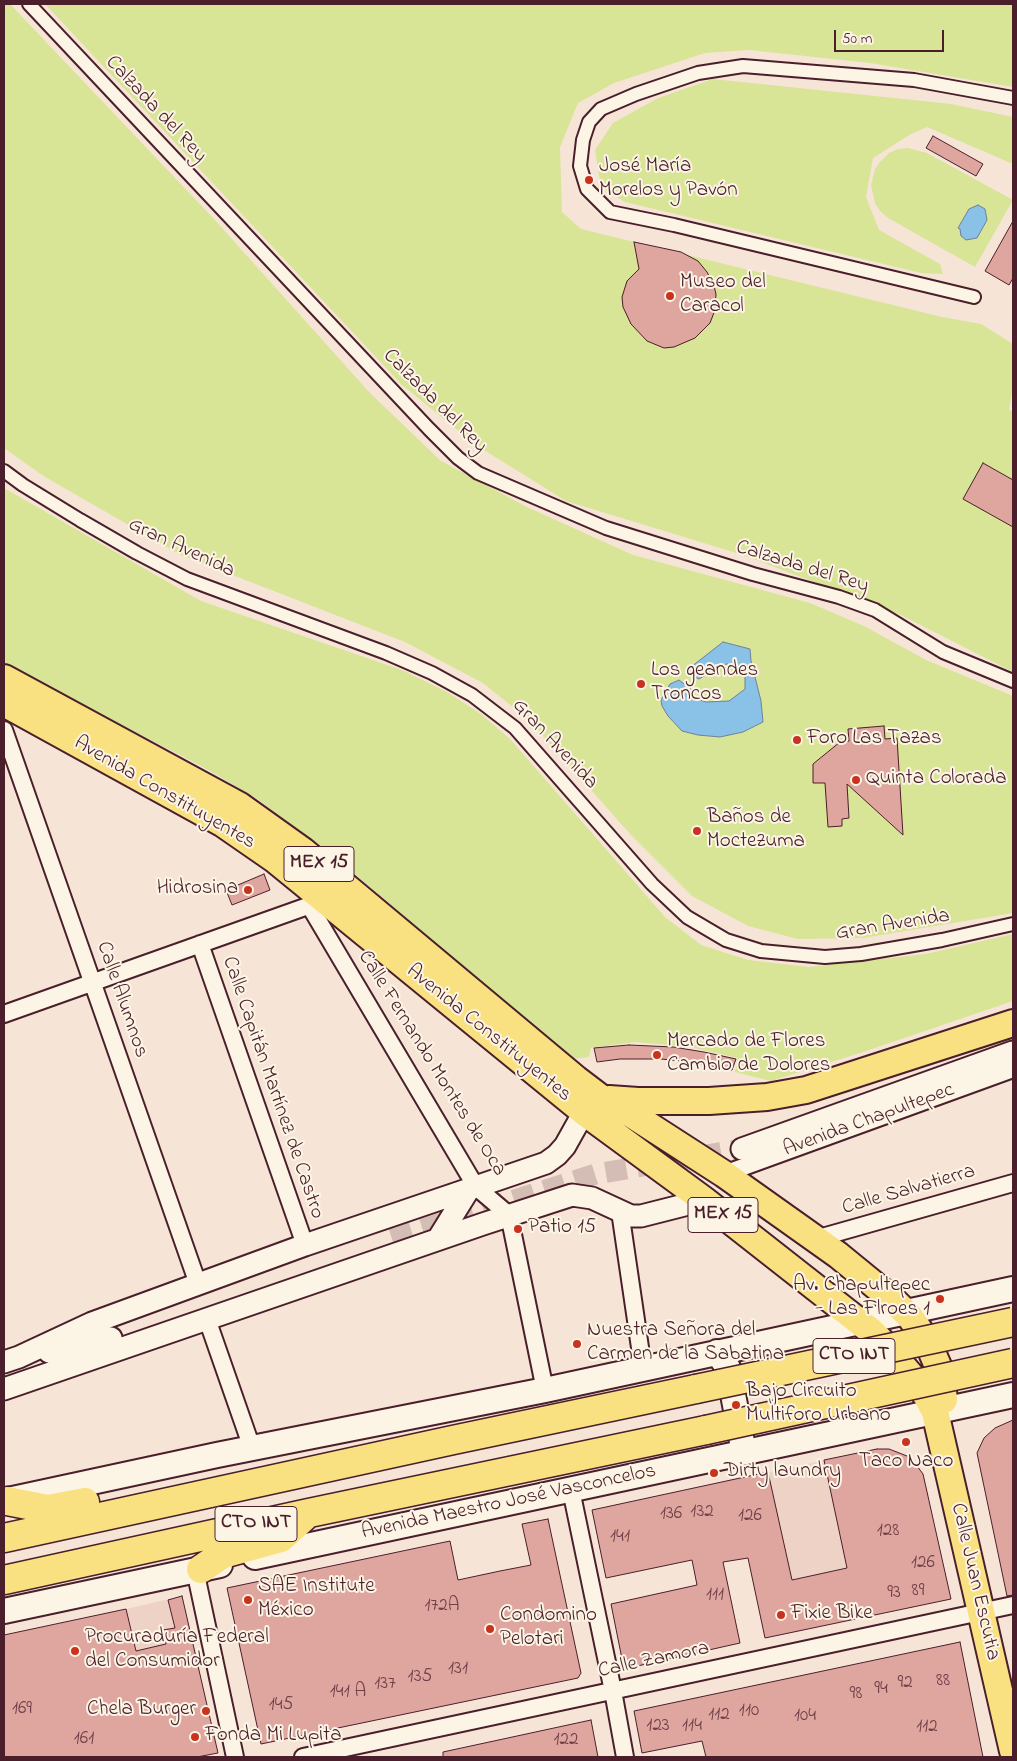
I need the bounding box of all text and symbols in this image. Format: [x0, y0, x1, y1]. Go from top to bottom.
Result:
scale bar [837, 20, 947, 52]
text: 50 m [842, 28, 872, 50]
street label: Calzada del Rey [99, 51, 211, 169]
place label: José María Morelos y Pavón [599, 155, 738, 205]
marker: José María Morelos y Pavón [583, 174, 595, 186]
place label: Museo del Caracol [680, 271, 766, 321]
marker: Museo del Caracol [664, 290, 676, 302]
street label: Calzada del Rey [376, 344, 492, 460]
street label: Gran Avenida [124, 513, 238, 585]
street label: Calzada del Rey [733, 536, 871, 600]
place label: Los geandes Troncos [651, 659, 758, 709]
marker: Los geandes Troncos [635, 678, 647, 690]
street label: Gran Avenida [506, 694, 602, 796]
place label: Foro Las Tazas [807, 727, 942, 753]
street label: Avenida Constituyentes [69, 732, 259, 856]
marker: Foro Las Tazas [791, 734, 803, 746]
place label: Quinta Colorada [866, 767, 1006, 793]
marker: Quinta Colorada [850, 774, 862, 786]
place label: Baños de Moctezuma [707, 806, 805, 856]
marker: Baños de Moctezuma [691, 825, 703, 837]
road number: MEX 15 [284, 846, 354, 882]
place label: Hidrosina [157, 877, 238, 903]
marker: Hidrosina [242, 884, 254, 896]
street label: Gran Avenida [834, 905, 952, 947]
street label: Calle Alumnos [89, 939, 153, 1061]
street label: Calle Fernando Montes de Oca [351, 946, 511, 1182]
street label: Calle Capitán Martínez de Castro [215, 954, 329, 1222]
street label: Avenida Constituyentes [400, 960, 576, 1108]
place label: Mercado de Flores Cambio de Dolores [667, 1030, 830, 1080]
marker: Mercado de Flores Cambio de Dolores [651, 1049, 663, 1061]
street label: Avenida Chapultepec [780, 1078, 958, 1164]
street label: Calle Salvatierra [840, 1160, 978, 1222]
road number: MEX 15 [688, 1198, 758, 1232]
place label: Patio 15 [528, 1216, 596, 1242]
marker: Patio 15 [512, 1223, 524, 1235]
place label: Av. Chapultepec - Las Flroes 1 [793, 1274, 930, 1324]
marker: Av. Chapultepec - Las Flroes 1 [934, 1293, 946, 1305]
place label: Nuestra Señora del Carmen de la Sabatina [587, 1319, 784, 1369]
marker: Nuestra Señora del Carmen de la Sabatina [571, 1338, 583, 1350]
road number: CTO INT [813, 1338, 895, 1374]
place label: Bajo Circuito Multiforo Urbano [746, 1380, 891, 1430]
marker: Bajo Circuito Multiforo Urbano [730, 1399, 742, 1411]
marker: Taco Naco [900, 1436, 912, 1448]
place label: Taco Naco [859, 1450, 953, 1476]
street label: Avenida Maestro José Vasconcelos [359, 1459, 659, 1547]
place label: Dirty laundry [724, 1460, 841, 1486]
marker: Dirty laundry [708, 1467, 720, 1479]
street label: Calle Juan Escutia [944, 1501, 1004, 1663]
house number: 132 [690, 1502, 714, 1524]
house number: 136 [660, 1504, 682, 1526]
road number: CTO INT [215, 1506, 297, 1542]
house number: 126 [738, 1506, 762, 1528]
house number: 128 [877, 1521, 899, 1543]
house number: 141 [610, 1527, 630, 1549]
house number: 126 [911, 1553, 935, 1575]
place label: SAE Institute México [258, 1575, 375, 1625]
house number: 89 [912, 1581, 924, 1603]
house number: 93 [887, 1583, 901, 1605]
house number: 111 [706, 1585, 724, 1607]
marker: SAE Institute México [242, 1594, 254, 1606]
house number: 172A [424, 1596, 460, 1618]
place label: Fixie Bike [791, 1602, 873, 1628]
place label: Condomino Pelotari [500, 1604, 597, 1654]
marker: Fixie Bike [775, 1609, 787, 1621]
marker: Condomino Pelotari [484, 1623, 496, 1635]
place label: Procuraduría Federal del Consumidor [85, 1626, 269, 1676]
street label: Calle Zamora [596, 1637, 712, 1685]
marker: Procuraduría Federal del Consumidor [69, 1645, 81, 1657]
house number: 131 [448, 1659, 468, 1681]
house number: 135 [408, 1667, 432, 1689]
house number: 88 [936, 1671, 950, 1693]
house number: 92 [897, 1673, 913, 1695]
house number: 137 [374, 1674, 396, 1696]
house number: 94 [874, 1679, 888, 1701]
house number: 141 A [330, 1682, 366, 1704]
house number: 98 [850, 1684, 862, 1706]
house number: 145 [269, 1695, 293, 1717]
place label: Chela Burger [87, 1698, 196, 1724]
house number: 169 [12, 1699, 32, 1721]
house number: 110 [739, 1701, 759, 1723]
marker: Chela Burger [200, 1705, 212, 1717]
house number: 112 [708, 1705, 730, 1727]
house number: 104 [794, 1706, 816, 1728]
house number: 123 [646, 1716, 670, 1738]
house number: 114 [682, 1716, 702, 1738]
house number: 112 [916, 1717, 938, 1739]
place label: Fonda Mi Lupita [205, 1724, 341, 1750]
house number: 161 [74, 1729, 94, 1751]
house number: 122 [554, 1730, 578, 1752]
marker: Fonda Mi Lupita [189, 1731, 201, 1743]

